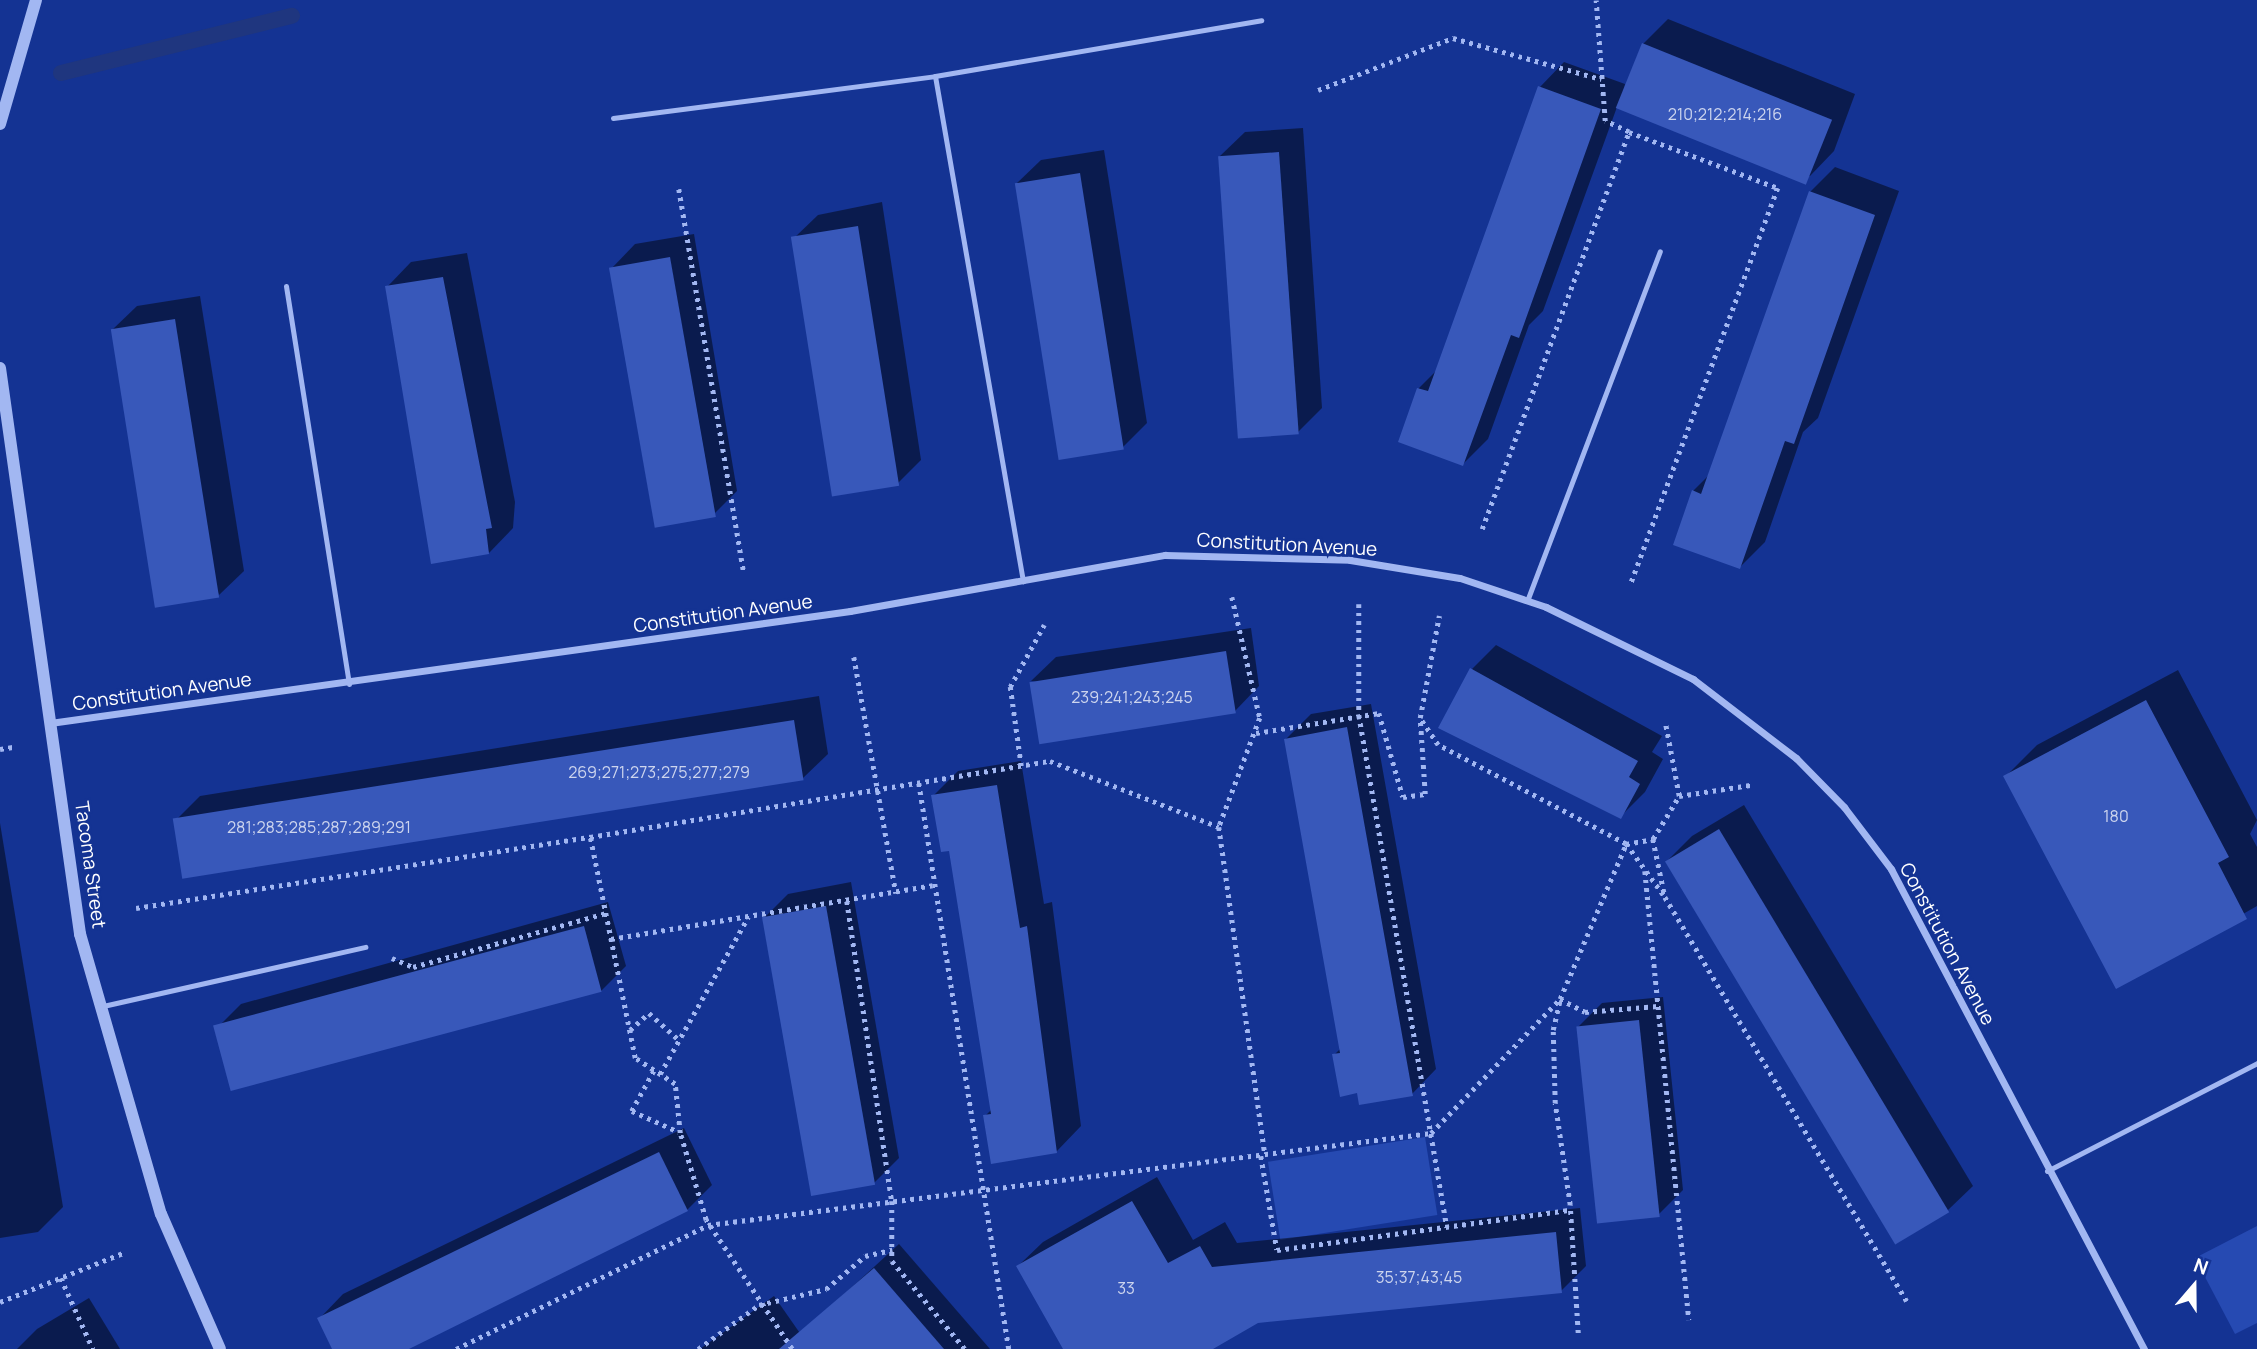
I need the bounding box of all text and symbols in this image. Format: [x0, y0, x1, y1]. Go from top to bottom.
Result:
house number: 210;212;214;216 [1668, 104, 1782, 124]
street label: Constitution Avenue [1196, 529, 1378, 561]
street label: Constitution Avenue [632, 590, 814, 638]
street label: Constitution Avenue [71, 668, 253, 716]
house number: 239;241;243;245 [1071, 687, 1193, 707]
house number: 269;271;273;275;277;279 [568, 762, 750, 782]
street label: Tacoma Street [70, 800, 110, 930]
house number: 180 [2103, 806, 2129, 826]
house number: 281;283;285;287;289;291 [227, 817, 411, 837]
street label: Constitution Avenue [1895, 859, 1999, 1029]
north arrow [2159, 1251, 2229, 1321]
text: N [2190, 1252, 2212, 1281]
house number: 35;37;43;45 [1376, 1267, 1462, 1287]
house number: 33 [1117, 1278, 1135, 1298]

